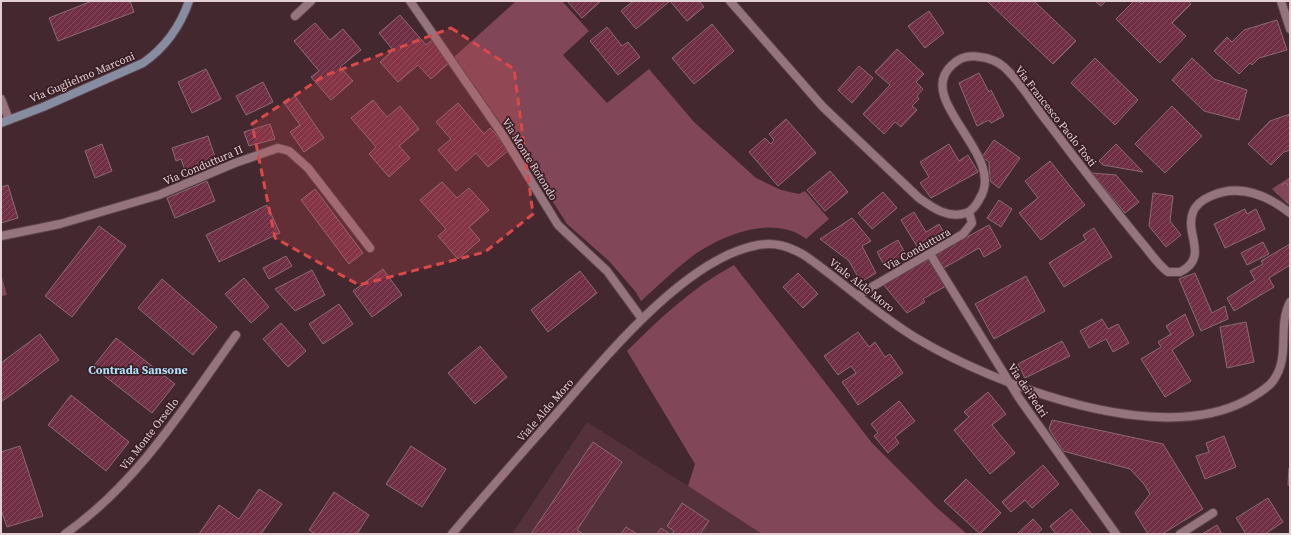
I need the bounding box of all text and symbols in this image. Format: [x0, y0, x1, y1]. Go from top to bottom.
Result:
street label: Via Guglielmo Marconi [27, 48, 137, 106]
street label: Via Francesco Paolo Tosti [1011, 63, 1100, 170]
street label: Via Monte Rotondo [498, 115, 561, 203]
street label: Via Conduttura II [161, 142, 245, 189]
street label: Via Conduttura [881, 224, 954, 275]
street label: Viale Aldo Moro [826, 255, 897, 316]
street label: Via dei Fedri [1004, 360, 1051, 420]
district label: Contrada Sansone [88, 362, 188, 378]
street label: Viale Aldo Moro [514, 376, 577, 445]
street label: Via Monte Orsello [116, 395, 182, 474]

